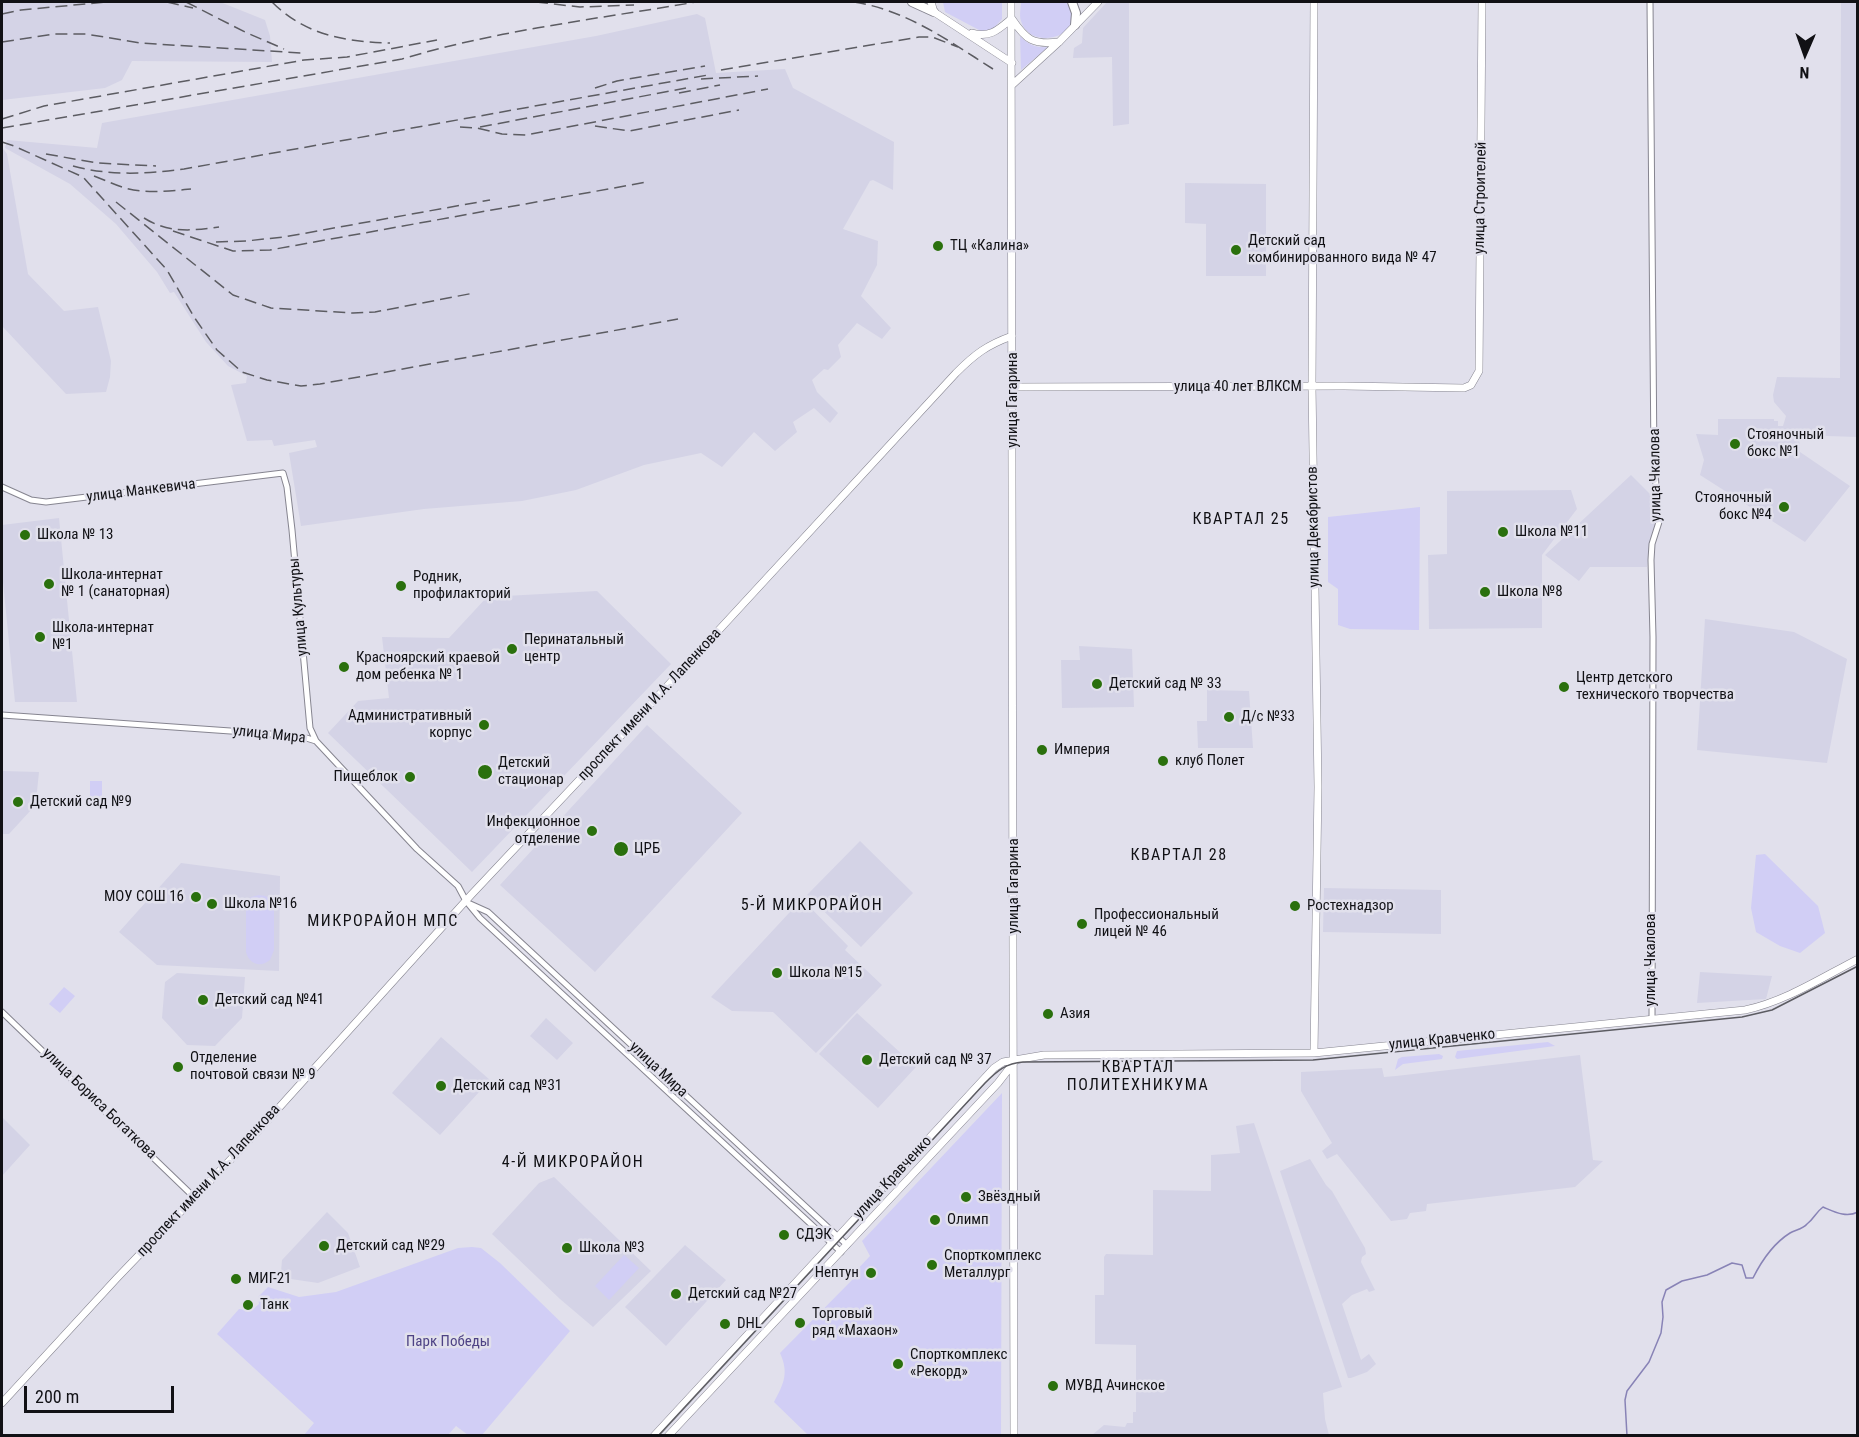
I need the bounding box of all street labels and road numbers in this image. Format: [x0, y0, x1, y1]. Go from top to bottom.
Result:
street label: улица Строителей [1471, 142, 1491, 254]
street label: улица Гагарина [1004, 352, 1022, 448]
street label: улица 40 лет ВЛКСМ [1174, 378, 1302, 396]
street label: улица Чкалова [1646, 428, 1666, 522]
street label: улица Декабристов [1304, 466, 1324, 588]
street label: улица Манкевича [86, 475, 196, 507]
street label: улица Культуры [286, 557, 312, 657]
street label: проспект имени И.А. Лапенкова [575, 625, 725, 785]
street label: улица Мира [232, 722, 306, 748]
street label: улица Гагарина [1005, 838, 1023, 934]
street label: улица Чкалова [1642, 913, 1660, 1007]
street label: улица Кравченко [1388, 1025, 1496, 1055]
street label: улица Мира [625, 1038, 691, 1102]
street label: улица Бориса Богаткова [38, 1045, 160, 1163]
street label: проспект имени И.А. Лапенкова [134, 1101, 284, 1261]
street label: улица Кравченко [850, 1133, 936, 1223]

